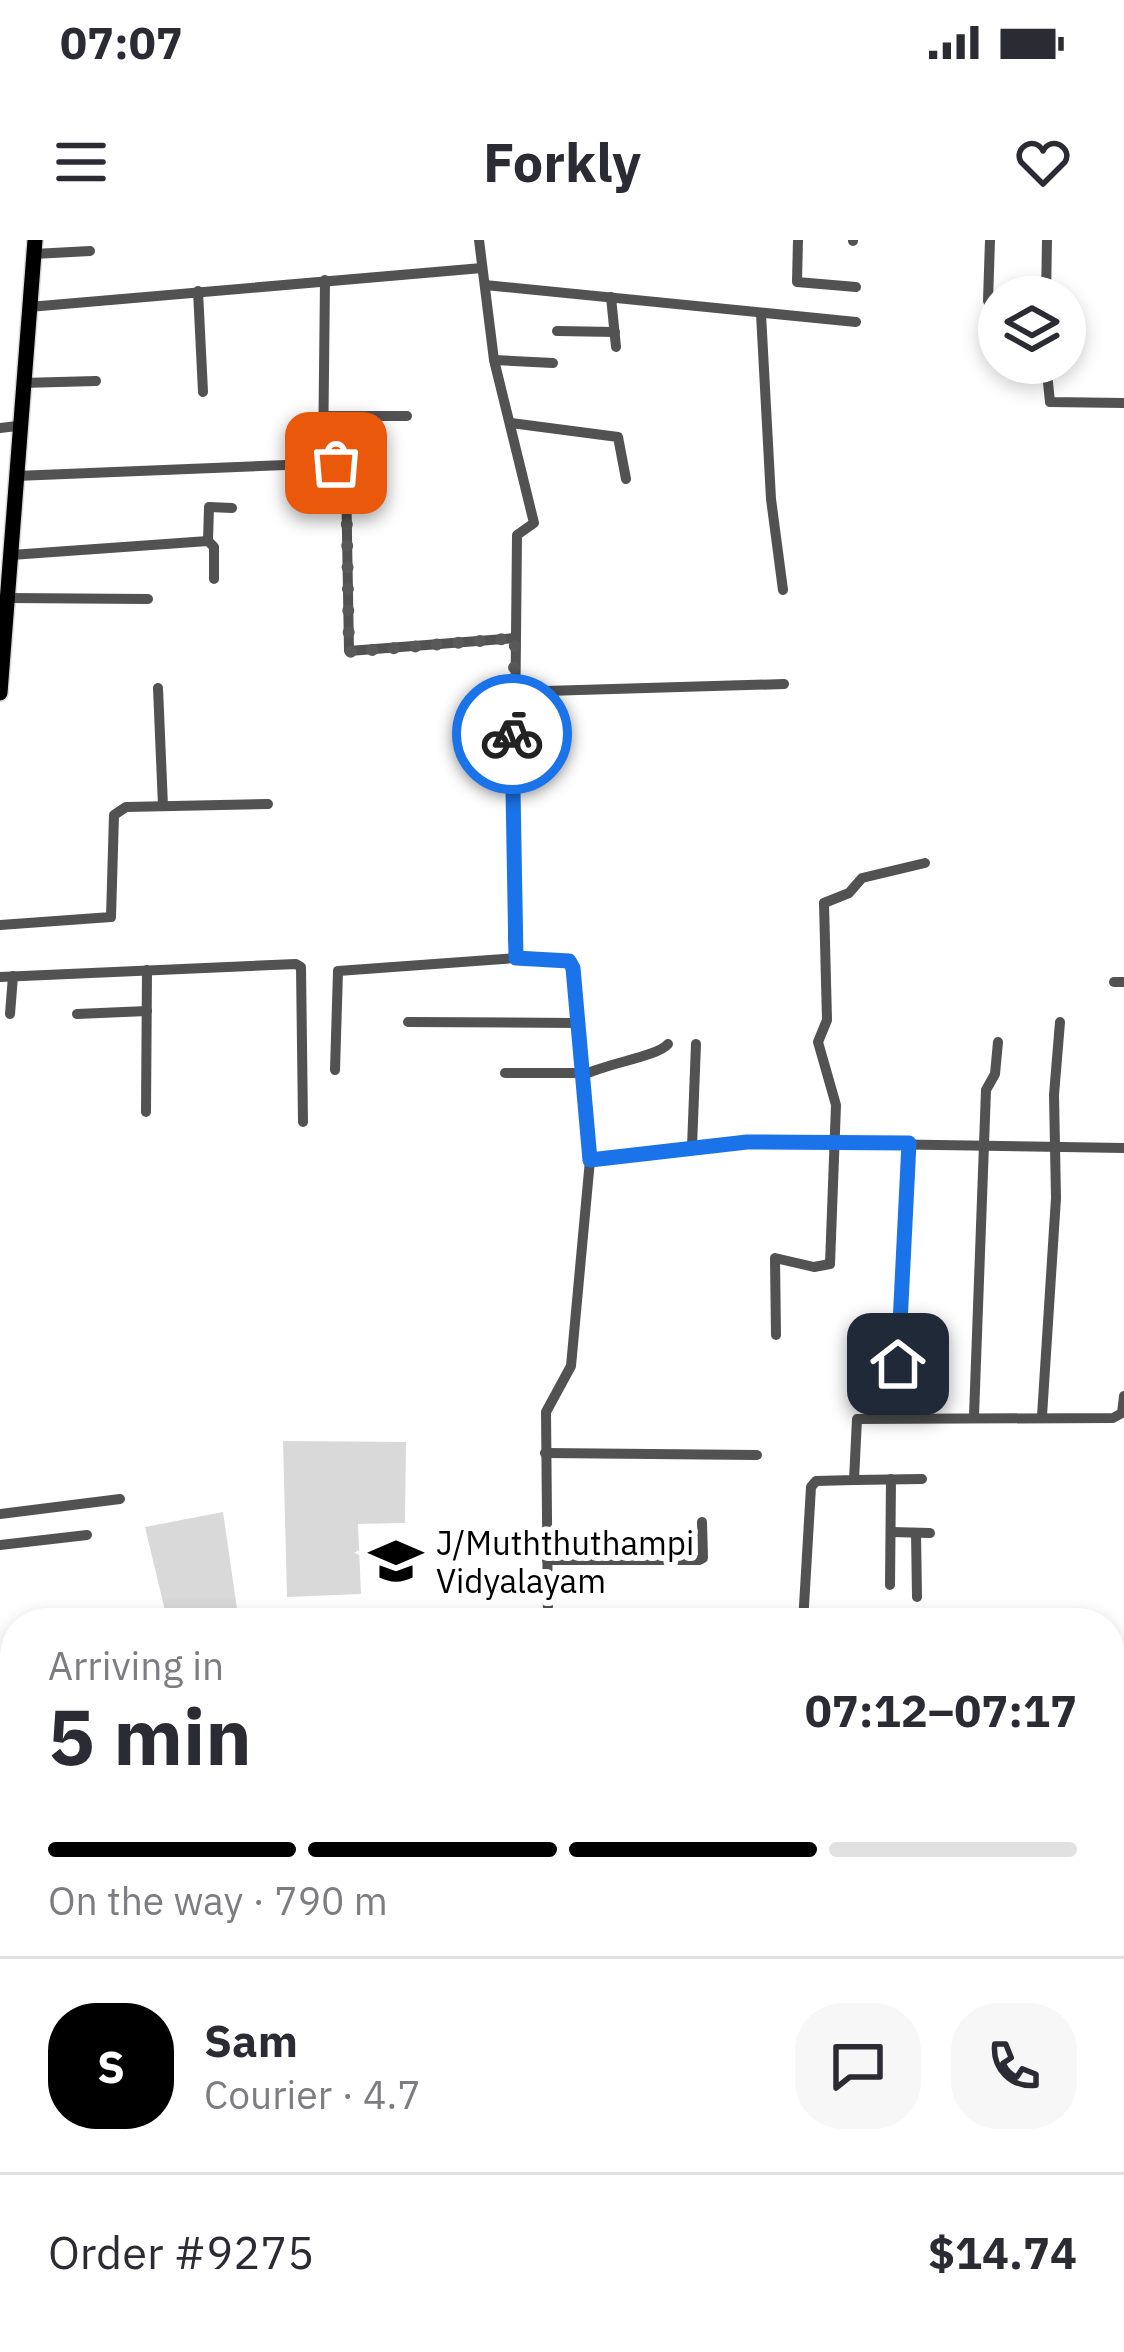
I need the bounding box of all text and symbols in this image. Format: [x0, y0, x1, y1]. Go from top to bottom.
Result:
text: 07:07 [60, 13, 183, 71]
text: Forkly [483, 127, 641, 197]
icon: menu [48, 129, 114, 195]
icon: heart [1010, 129, 1076, 195]
map controls [978, 276, 1086, 384]
button: layers [978, 276, 1086, 384]
pin [285, 412, 387, 514]
icon: bag [303, 430, 369, 496]
courier [452, 674, 572, 794]
icon: bike [479, 701, 545, 767]
pin [847, 1313, 949, 1415]
icon: home [865, 1331, 931, 1397]
place label: J/Muththuthampi Vidyalayam [436, 1521, 694, 1602]
school or university icon: J/Muththuthampi Vidyalayam [367, 1532, 425, 1590]
text: Arriving in [48, 1640, 224, 1691]
text: 07:12–07:17 [805, 1681, 1077, 1739]
text: 5 min [48, 1685, 252, 1786]
text: On the way · 790 m [48, 1875, 388, 1926]
button: chat [795, 2003, 921, 2129]
button: phone [951, 2003, 1077, 2129]
text: Sam [204, 2011, 298, 2069]
text: S [97, 2037, 125, 2095]
text: Courier · 4.7 [204, 2069, 421, 2120]
text: Order #9275 [48, 2223, 314, 2281]
text: $14.74 [928, 2223, 1077, 2281]

